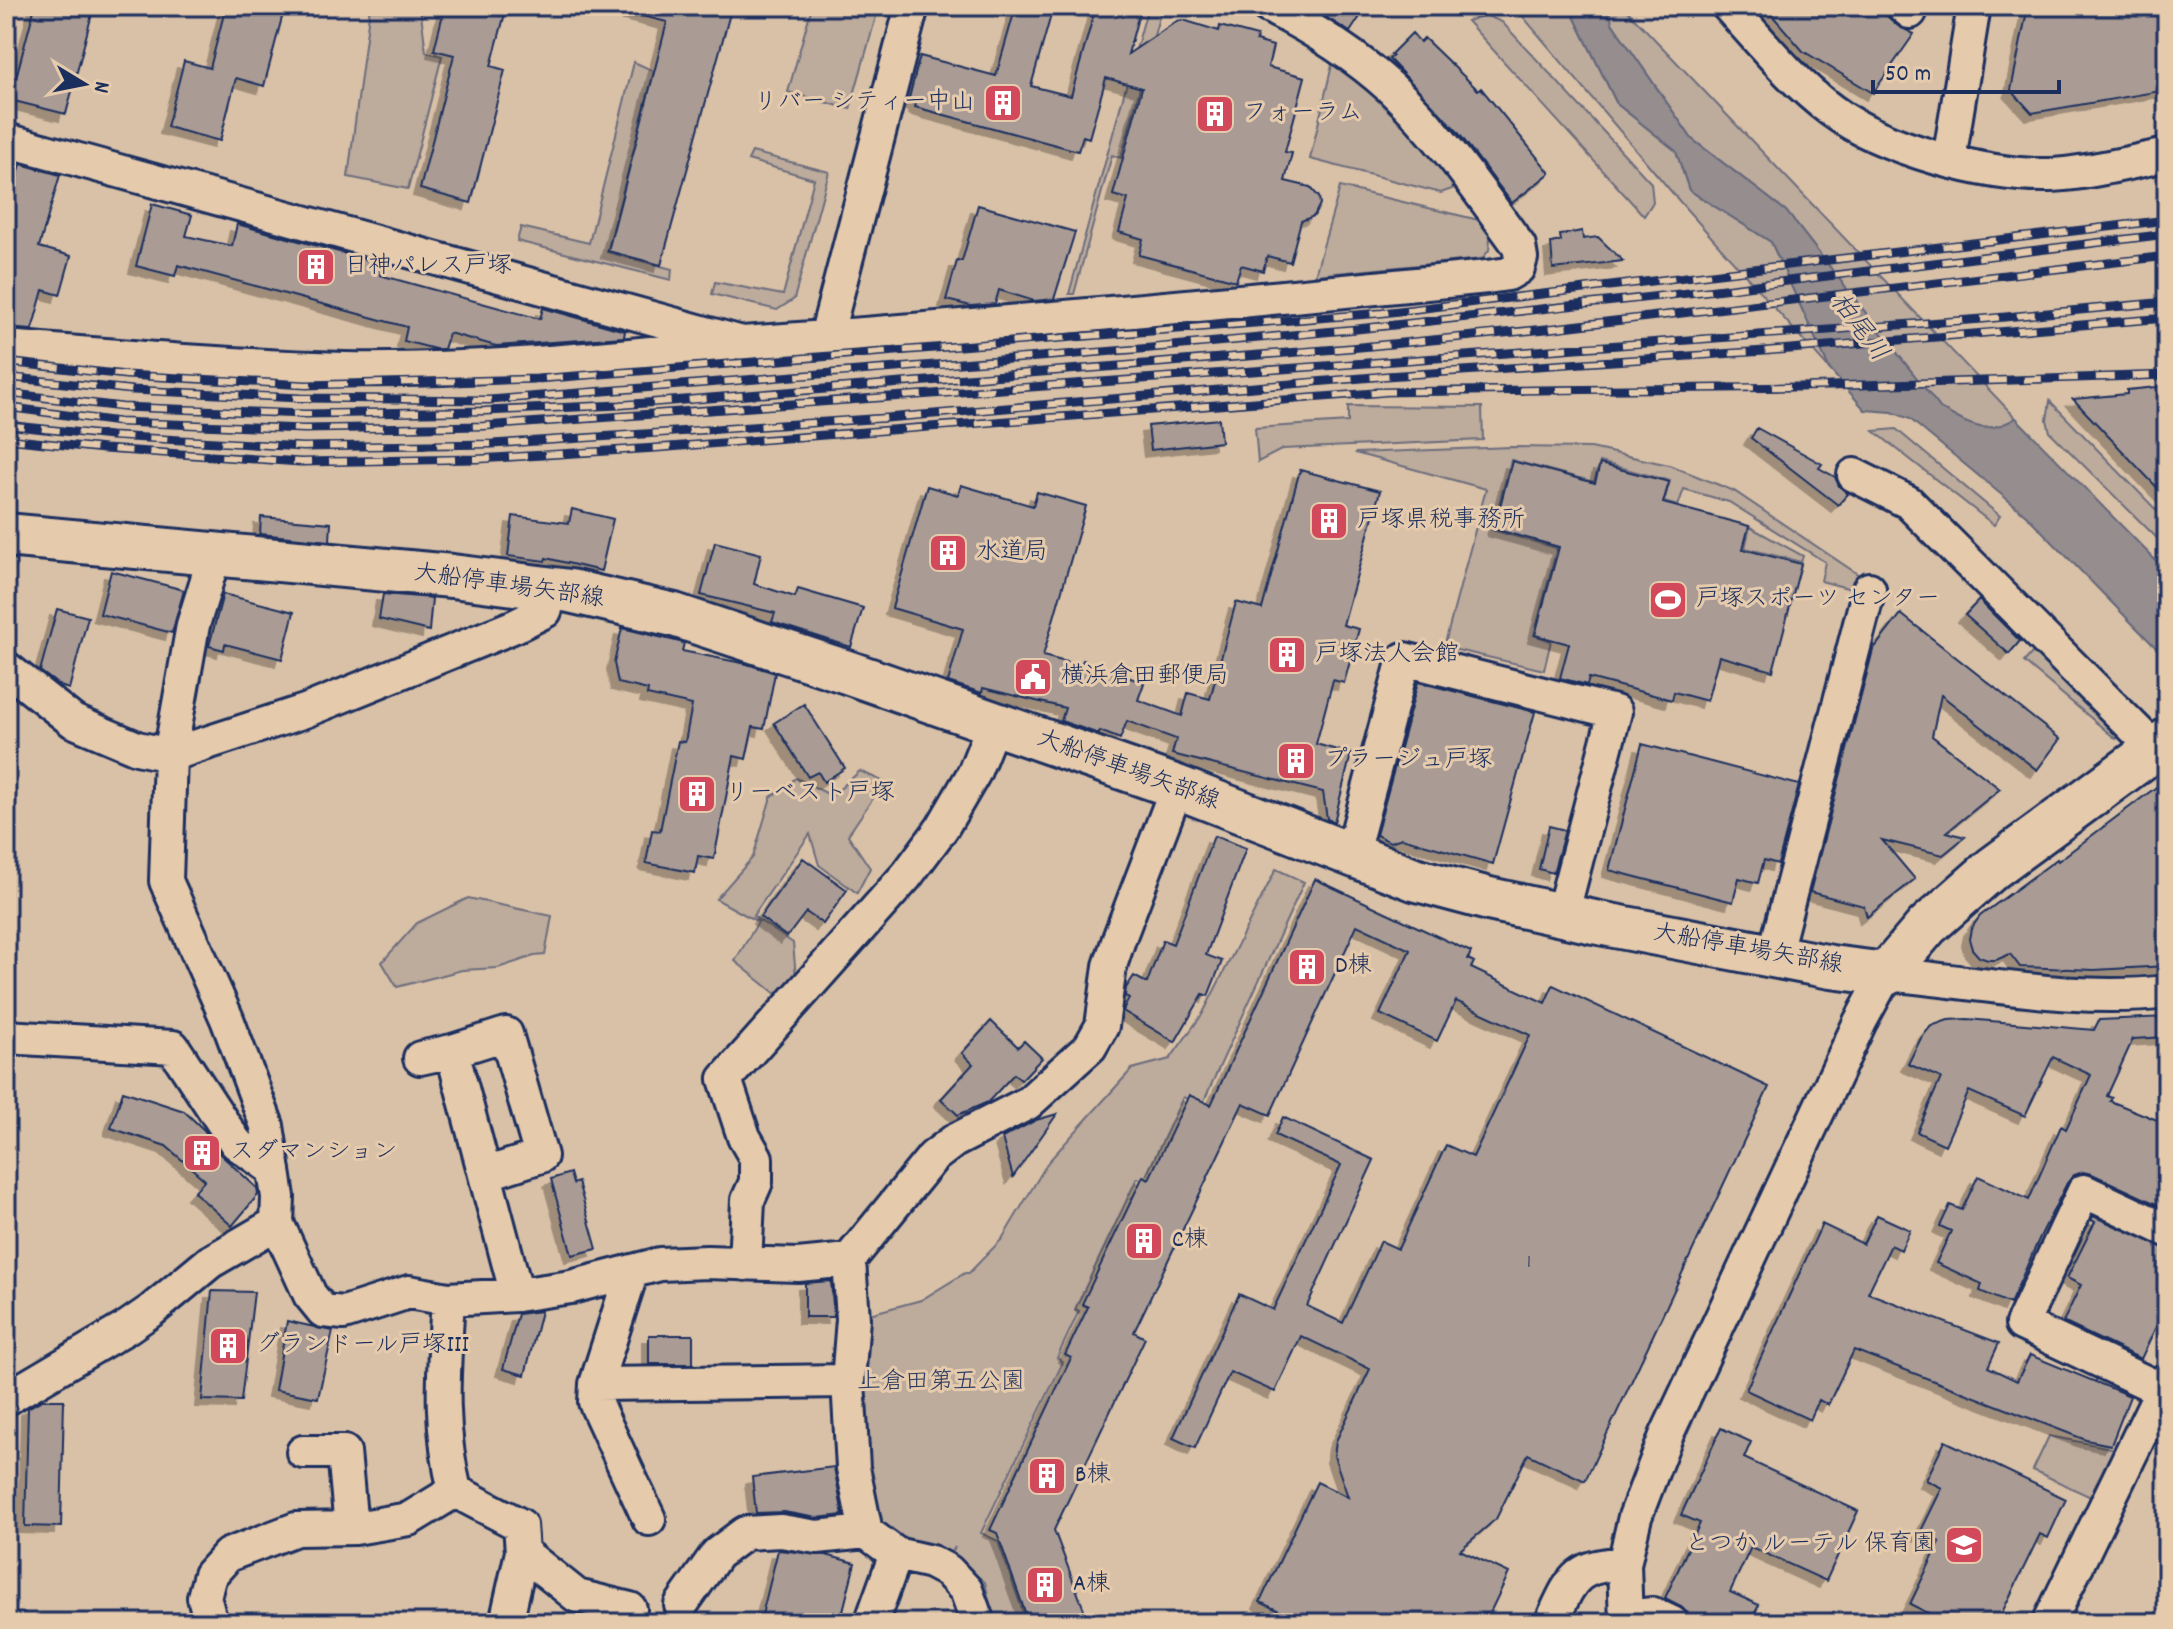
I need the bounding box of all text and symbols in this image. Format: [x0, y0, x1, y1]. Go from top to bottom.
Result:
north arrow [44, 44, 124, 124]
scale bar [1873, 44, 2059, 94]
text: 50 m [1885, 58, 1931, 92]
text: N [84, 79, 116, 95]
building icon: リバー シティー中山 [982, 82, 1024, 124]
place label: リバー シティー中山 [754, 86, 975, 120]
building icon: フォーラム [1194, 93, 1236, 135]
place label: フォーラム [1243, 97, 1363, 131]
building icon: 日神パレス戸塚 [295, 246, 337, 288]
place label: 日神パレス戸塚 [344, 250, 512, 284]
water label: 柏尾川 [1820, 286, 1896, 370]
building icon: 戸塚県税事務所 [1308, 500, 1350, 542]
place label: 戸塚県税事務所 [1357, 504, 1525, 538]
building icon: 水道局 [927, 532, 969, 574]
place label: 水道局 [976, 536, 1048, 570]
street label: 大船停車場矢部線 [412, 557, 606, 617]
sports icon: 戸塚スポーツ センター [1647, 579, 1689, 621]
place label: 戸塚スポーツ センター [1696, 583, 1940, 617]
building icon: 戸塚法人会館 [1266, 634, 1308, 676]
place label: 戸塚法人会館 [1315, 638, 1459, 672]
public building icon: 横浜倉田郵便局 [1012, 656, 1054, 698]
place label: 横浜倉田郵便局 [1061, 660, 1229, 694]
street label: 大船停車場矢部線 [1032, 722, 1224, 820]
building icon: プラージュ戸塚 [1275, 740, 1317, 782]
place label: プラージュ戸塚 [1324, 744, 1492, 778]
building icon: リーベスト戸塚 [676, 773, 718, 815]
place label: リーベスト戸塚 [725, 777, 895, 811]
street label: 大船停車場矢部線 [1651, 917, 1845, 983]
building icon: D棟 [1286, 946, 1328, 988]
place label: D棟 [1335, 950, 1371, 984]
building icon: スダマンション [181, 1132, 223, 1174]
place label: スダマンション [230, 1136, 398, 1170]
building icon: C棟 [1123, 1220, 1165, 1262]
place label: C棟 [1172, 1224, 1208, 1258]
house number: 1 [1527, 1249, 1531, 1277]
building icon: グランドール戸塚III [207, 1325, 249, 1367]
place label: グランドール戸塚III [256, 1329, 469, 1363]
park label: 上倉田第五公園 [857, 1366, 1025, 1400]
building icon: B棟 [1026, 1455, 1068, 1497]
place label: B棟 [1075, 1459, 1110, 1493]
school or university icon: とつか ルーテル 保育園 [1943, 1524, 1985, 1566]
place label: とつか ルーテル 保育園 [1685, 1528, 1936, 1562]
building icon: A棟 [1024, 1564, 1066, 1606]
place label: A棟 [1073, 1568, 1110, 1602]

